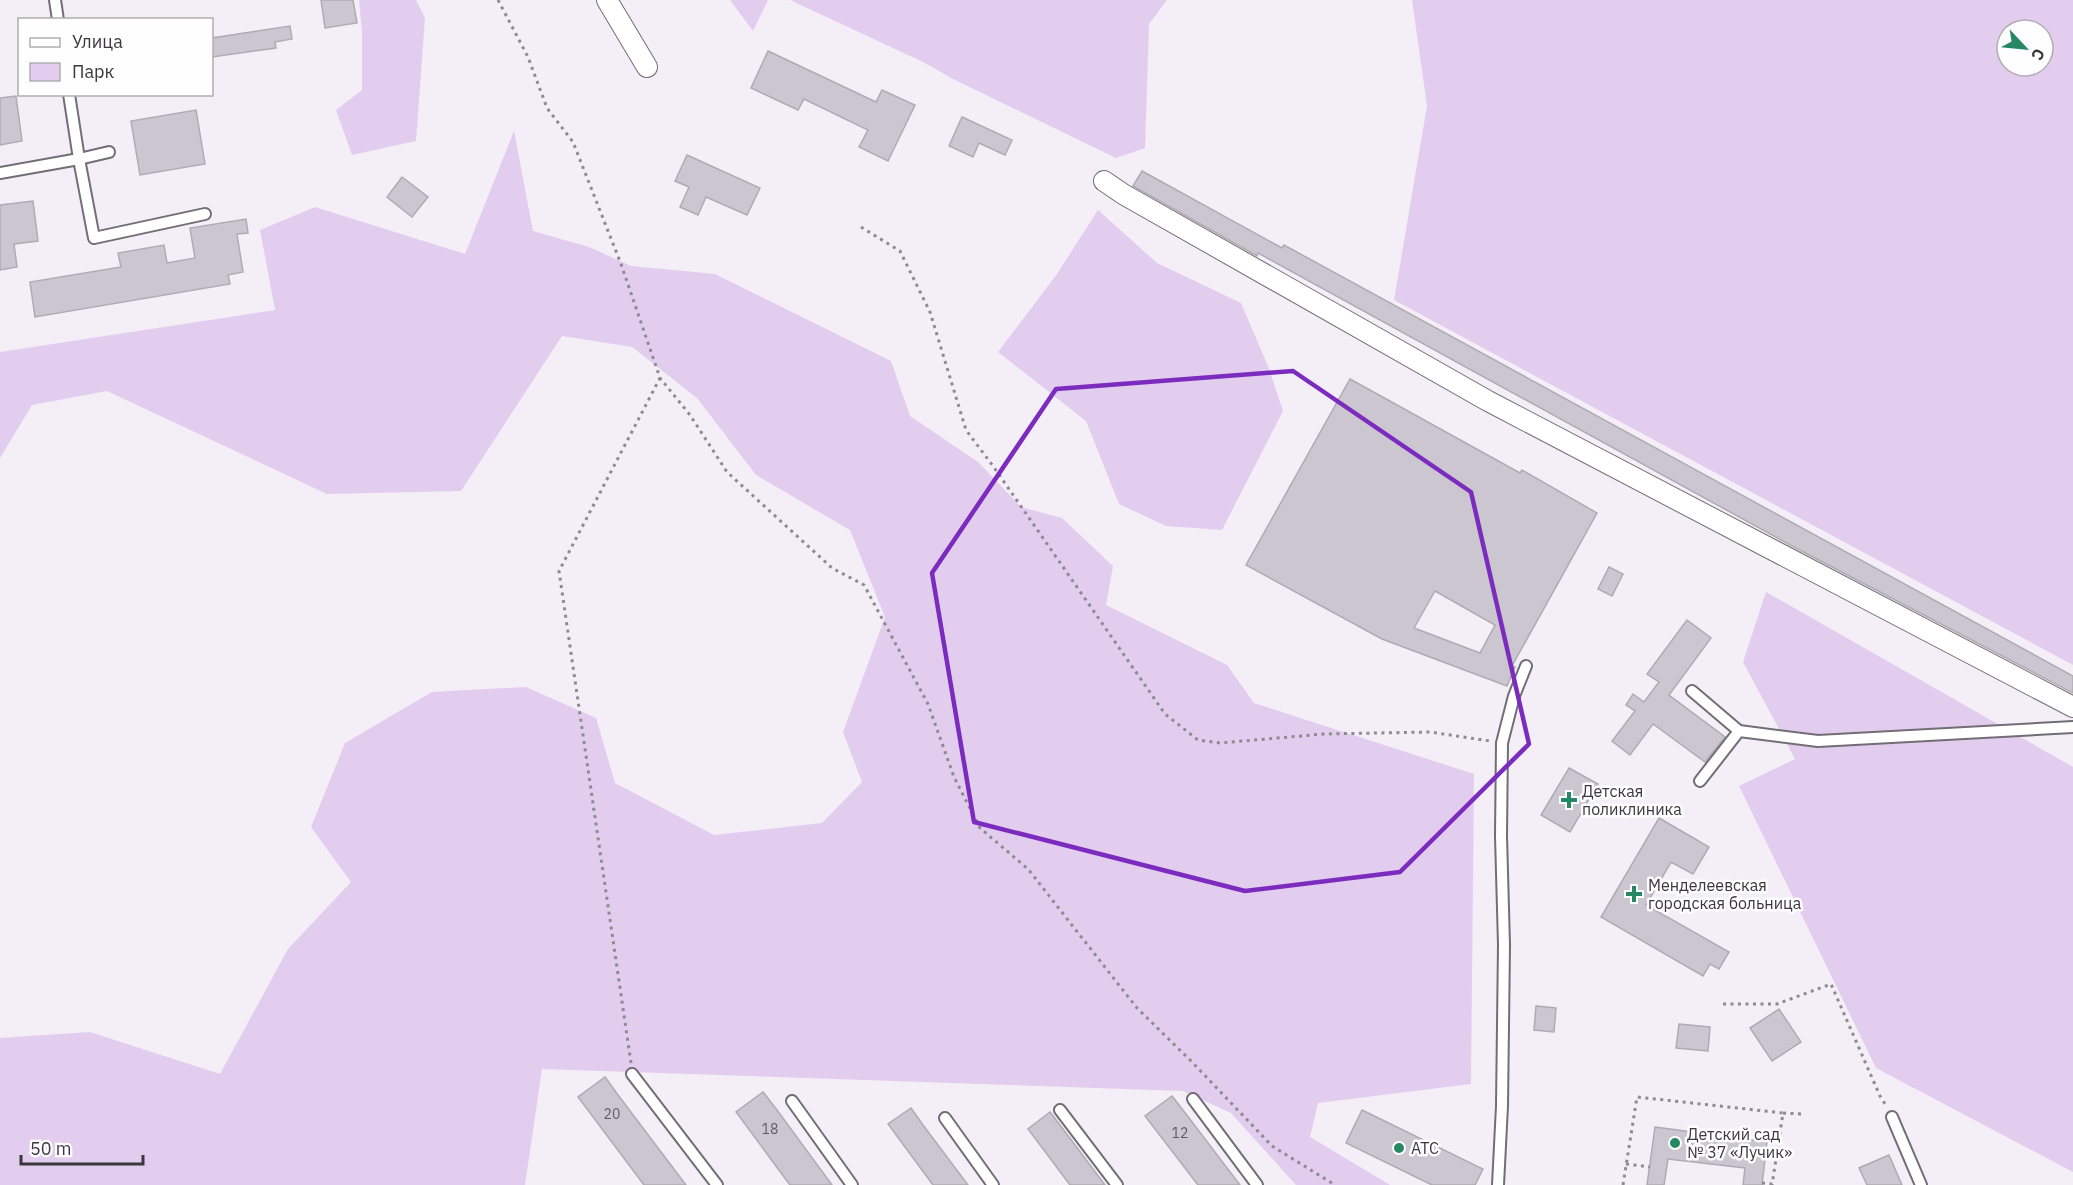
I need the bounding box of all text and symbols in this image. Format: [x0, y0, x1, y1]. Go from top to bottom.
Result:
legend [18, 18, 213, 96]
north arrow [1995, 18, 2055, 78]
text: Улица [72, 30, 123, 53]
text: С [2027, 46, 2050, 64]
text: Парк [72, 60, 115, 83]
place label: Детская поликлиника [1582, 781, 1682, 819]
marker: Детская поликлиника [1560, 791, 1578, 809]
place label: Менделеевская городская больница [1648, 875, 1802, 913]
marker: Менделеевская городская больница [1625, 885, 1643, 903]
house number: 20 [604, 1105, 620, 1123]
house number: 18 [762, 1120, 778, 1138]
house number: 12 [1172, 1124, 1188, 1142]
place label: Детский сад № 37 «Лучик» [1687, 1124, 1792, 1162]
scale bar [21, 1128, 142, 1166]
marker: Детский сад № 37 «Лучик» [1668, 1136, 1682, 1150]
text: 50 m [30, 1137, 72, 1160]
place label: АТС [1411, 1138, 1439, 1158]
marker: АТС [1392, 1141, 1406, 1155]

